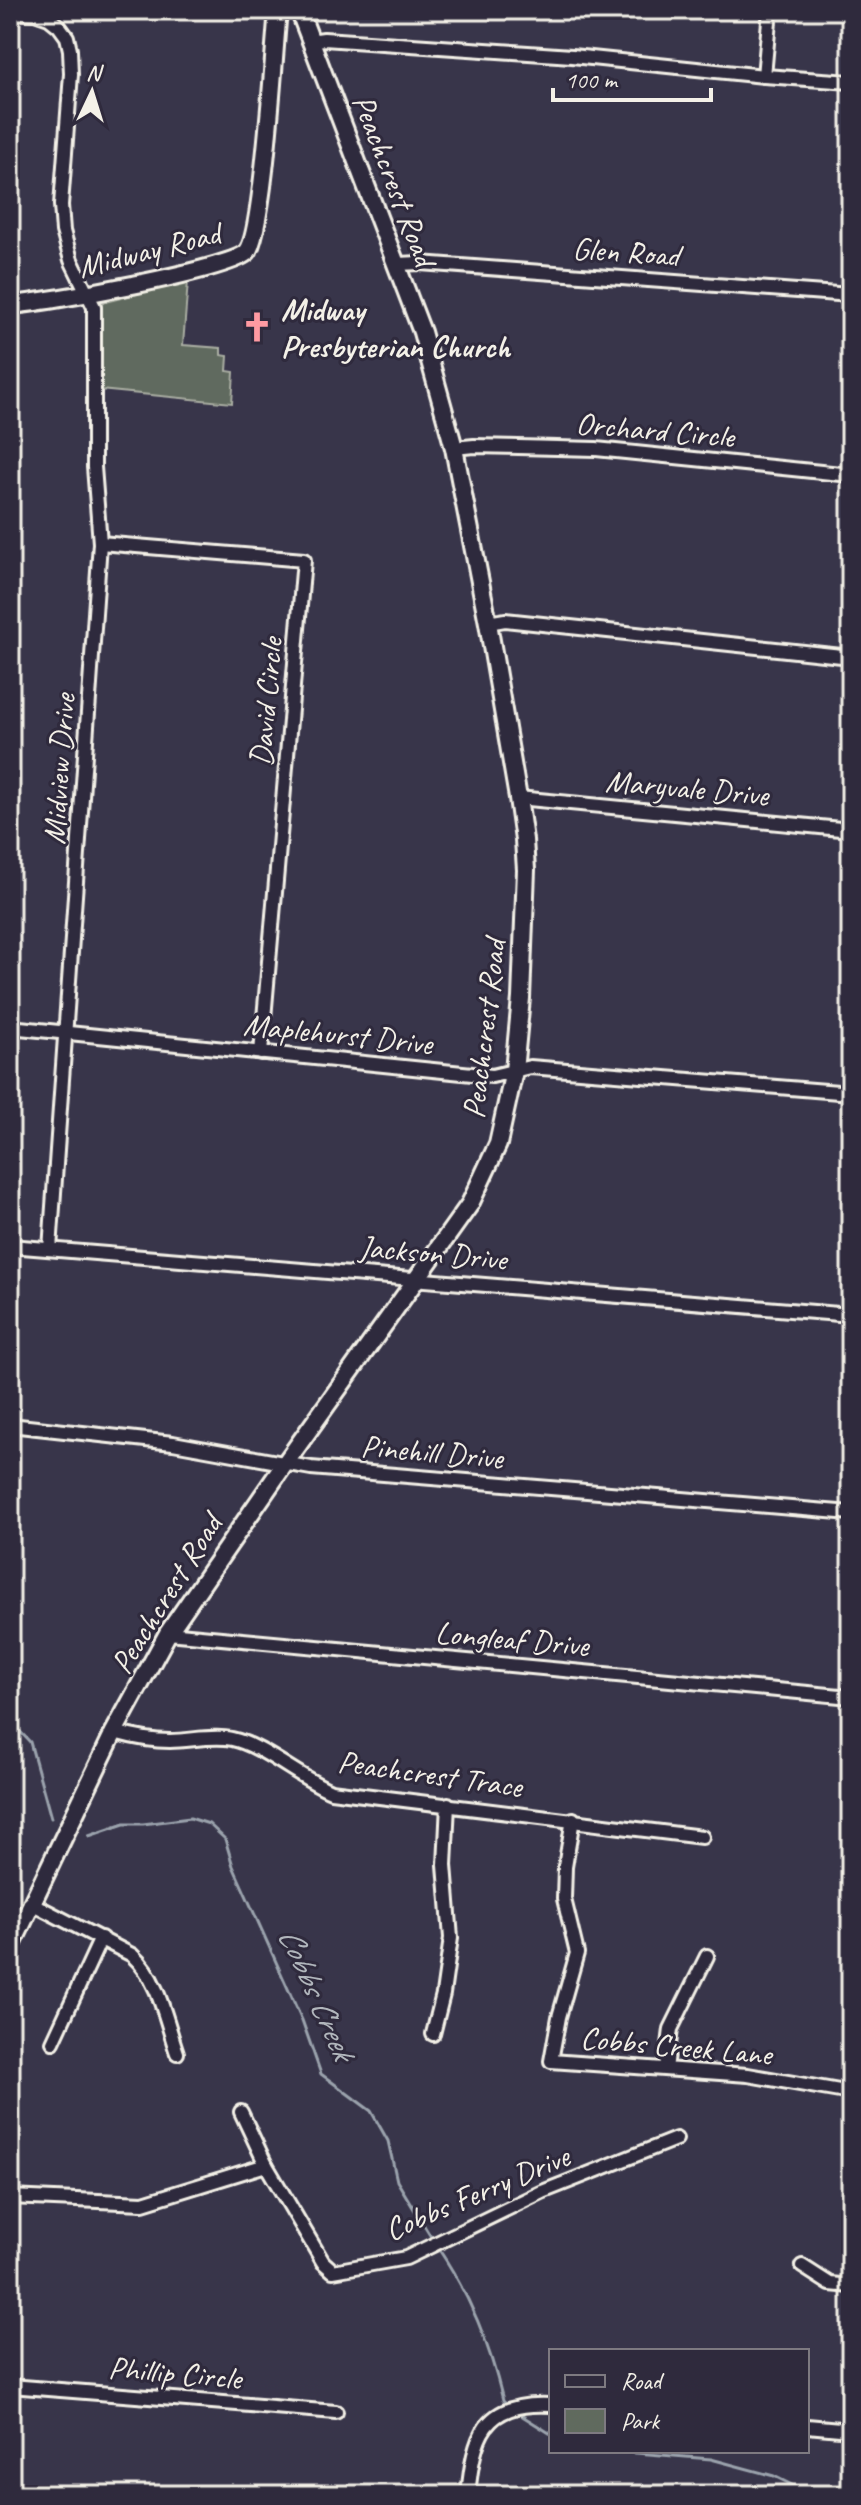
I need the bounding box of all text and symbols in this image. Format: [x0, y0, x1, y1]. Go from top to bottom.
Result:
north arrow [52, 52, 132, 132]
scale bar [553, 52, 711, 102]
text: N [86, 59, 104, 88]
text: 100 m [565, 65, 619, 95]
street label: Peachcrest Road [343, 89, 447, 275]
street label: Midway Road [74, 212, 228, 287]
street label: Glen Road [571, 228, 685, 276]
place label: Midway Presbyterian Church [281, 289, 511, 367]
church icon: Midway Presbyterian Church [240, 310, 274, 344]
street label: Orchard Circle [574, 403, 738, 458]
street label: David Circle [240, 633, 292, 768]
street label: Midview Drive [33, 690, 85, 846]
street label: Maryvale Drive [604, 760, 773, 816]
street label: Peachcrest Road [453, 933, 516, 1121]
street label: Maplehurst Drive [242, 1004, 437, 1065]
street label: Jackson Drive [356, 1226, 511, 1280]
street label: Pinehill Drive [359, 1425, 507, 1479]
street label: Peachcrest Road [101, 1503, 233, 1681]
street label: Longleaf Drive [434, 1612, 593, 1666]
street label: Peachcrest Trace [335, 1741, 527, 1808]
water label: Cobbs Creek [269, 1920, 368, 2071]
street label: Cobbs Creek Lane [579, 2017, 776, 2075]
street label: Cobbs Ferry Drive [378, 2135, 578, 2250]
street label: Phillip Circle [107, 2347, 246, 2399]
legend [549, 2349, 809, 2453]
text: Road [621, 2366, 665, 2396]
text: Park [621, 2406, 661, 2436]

